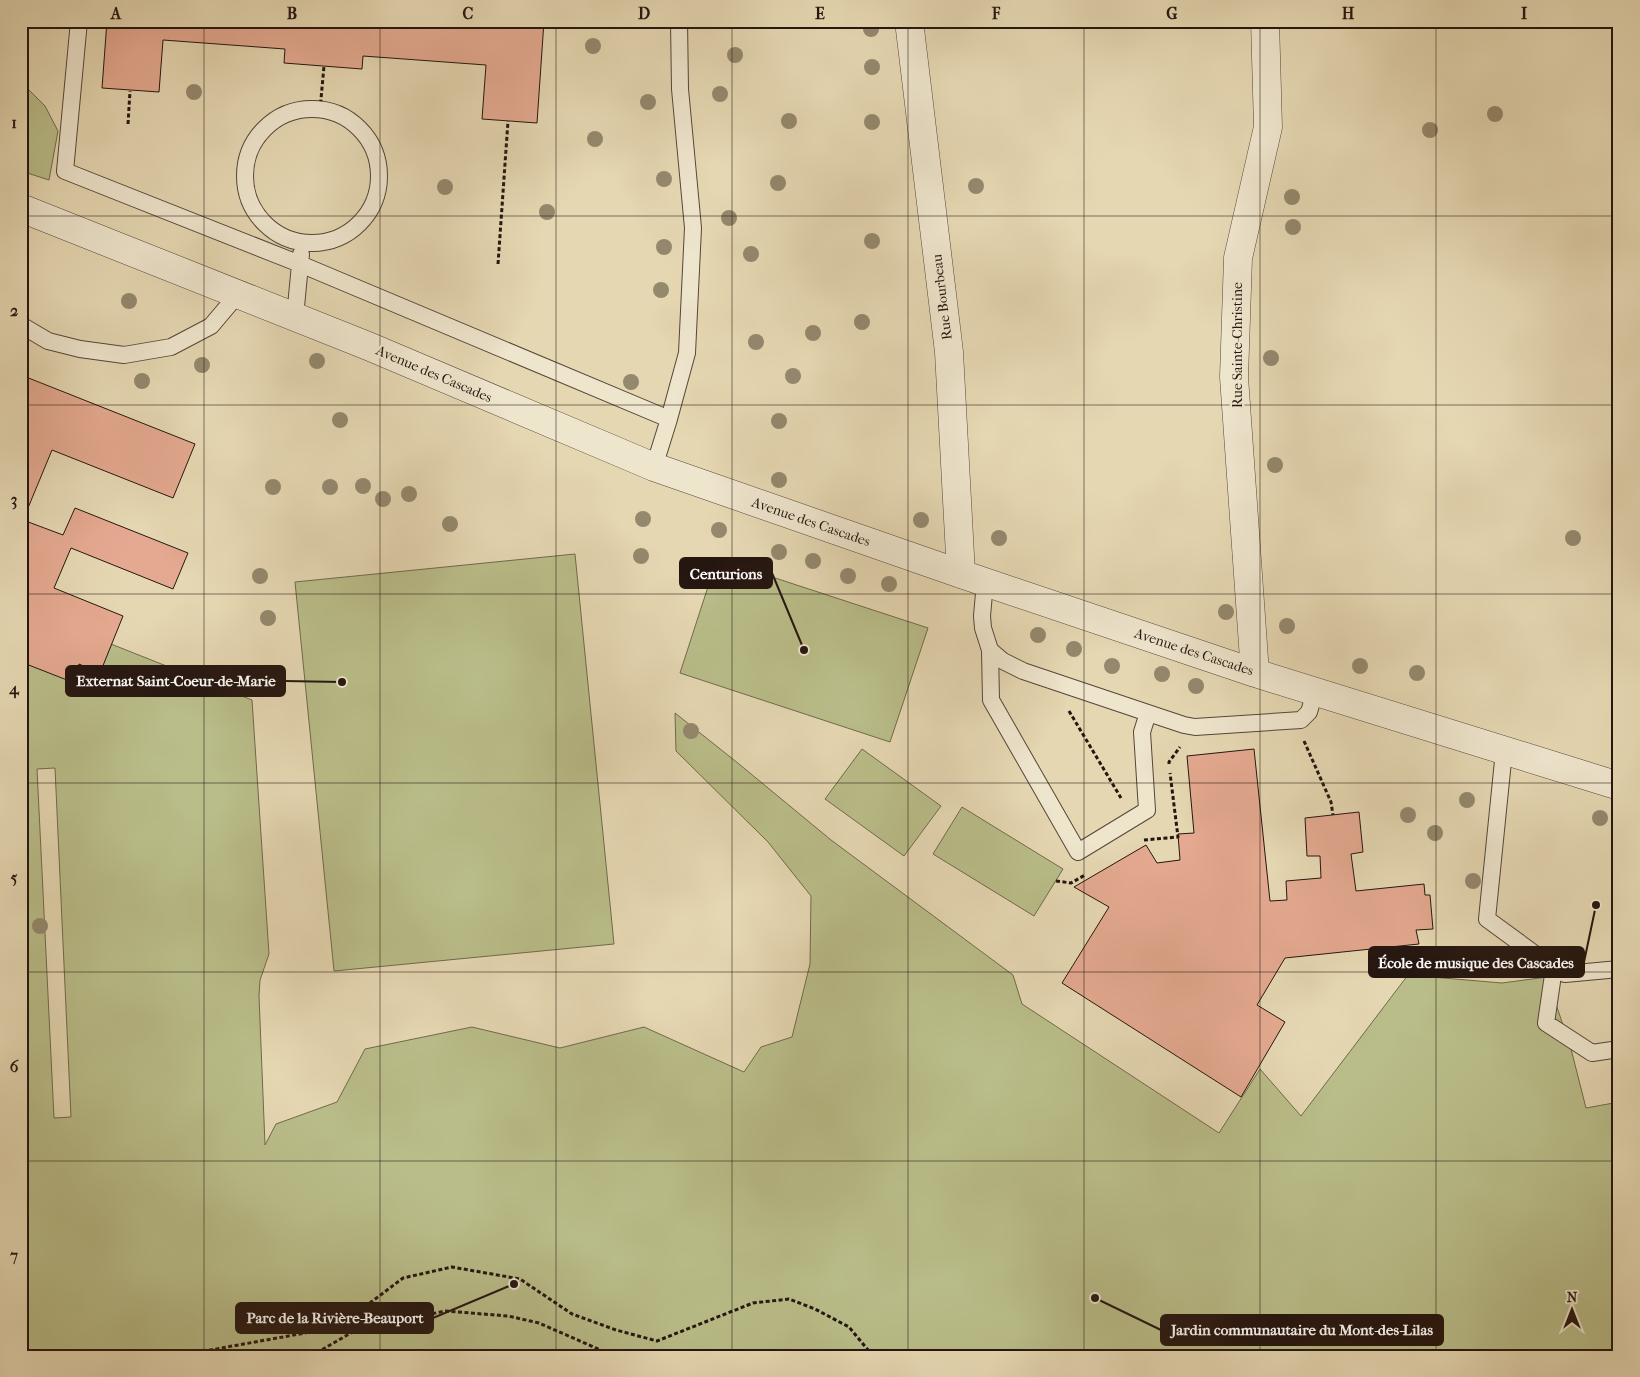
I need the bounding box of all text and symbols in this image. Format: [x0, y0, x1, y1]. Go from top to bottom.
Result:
text: A [110, 4, 122, 23]
text: B [287, 4, 297, 23]
text: C [463, 4, 474, 23]
text: D [638, 4, 650, 23]
text: E [815, 4, 825, 23]
text: F [991, 4, 1001, 23]
text: G [1166, 4, 1178, 23]
text: H [1342, 4, 1355, 23]
text: I [1521, 4, 1528, 23]
text: 1 [11, 113, 17, 132]
street label: Rue Bourbeau [928, 253, 956, 341]
street label: Rue Sainte-Christine [1229, 282, 1246, 408]
text: 2 [10, 301, 18, 320]
street label: Avenue des Cascades [373, 341, 495, 406]
text: 3 [11, 490, 17, 510]
street label: Avenue des Cascades [749, 493, 873, 550]
callout: Centurions [680, 558, 772, 588]
text: Centurions [690, 565, 763, 583]
street label: Avenue des Cascades [1131, 624, 1256, 679]
callout: Externat Saint-Coeur-de-Marie [66, 666, 285, 696]
text: Externat Saint-Coeur-de-Marie [76, 672, 276, 690]
text: 4 [8, 679, 20, 699]
text: 5 [11, 868, 18, 887]
callout: École de musique des Cascades [1369, 947, 1584, 977]
text: École de musique des Cascades [1378, 954, 1574, 972]
text: 6 [10, 1057, 19, 1076]
text: 7 [9, 1246, 18, 1265]
north arrow [1548, 1284, 1598, 1334]
text: N [1567, 1289, 1578, 1306]
callout: Parc de la Rivière-Beauport [236, 1303, 433, 1333]
text: Parc de la Rivière-Beauport [246, 1309, 424, 1327]
callout: Jardin communautaire du Mont-des-Lilas [1161, 1315, 1443, 1345]
text: Jardin communautaire du Mont-des-Lilas [1169, 1321, 1433, 1339]

